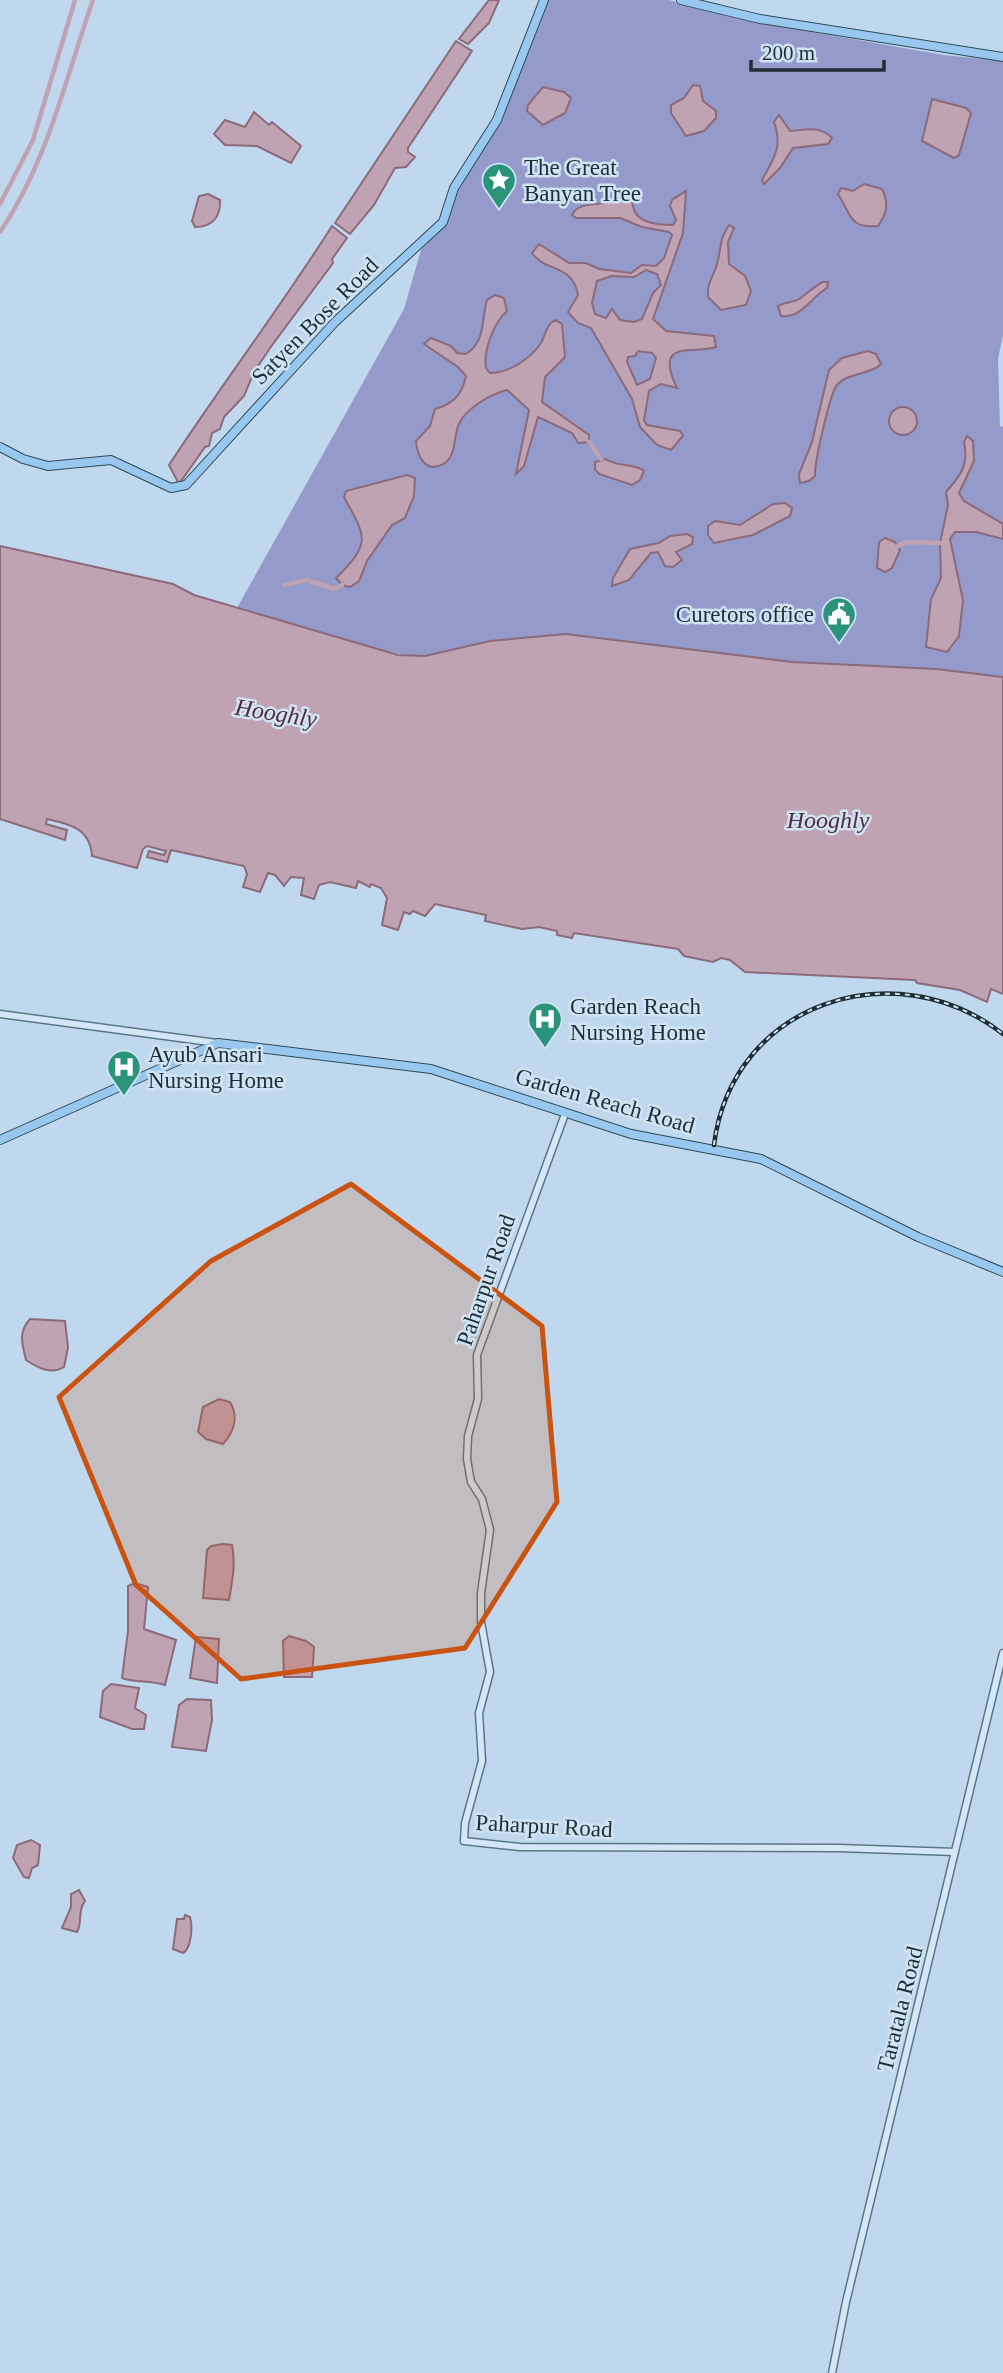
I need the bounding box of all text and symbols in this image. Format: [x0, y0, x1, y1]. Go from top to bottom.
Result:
scale bar [751, 28, 884, 72]
text: 200 m [762, 41, 815, 65]
place label: The Great Banyan Tree [524, 155, 641, 206]
place icon: The Great Banyan Tree [480, 161, 518, 210]
street label: Satyen Bose Road [247, 252, 384, 389]
public building icon: Curetors office [820, 595, 858, 644]
place label: Curetors office [676, 602, 814, 627]
water label: Hooghly [232, 694, 319, 732]
water label: Hooghly [786, 807, 870, 833]
place label: Garden Reach Nursing Home [570, 994, 706, 1045]
hospital icon: Garden Reach Nursing Home [526, 1000, 564, 1049]
place label: Ayub Ansari Nursing Home [148, 1042, 284, 1093]
hospital icon: Ayub Ansari Nursing Home [105, 1048, 143, 1097]
street label: Garden Reach Road [513, 1063, 698, 1139]
street label: Paharpur Road [452, 1211, 520, 1349]
street label: Paharpur Road [475, 1810, 614, 1842]
street label: Taratala Road [872, 1943, 928, 2074]

